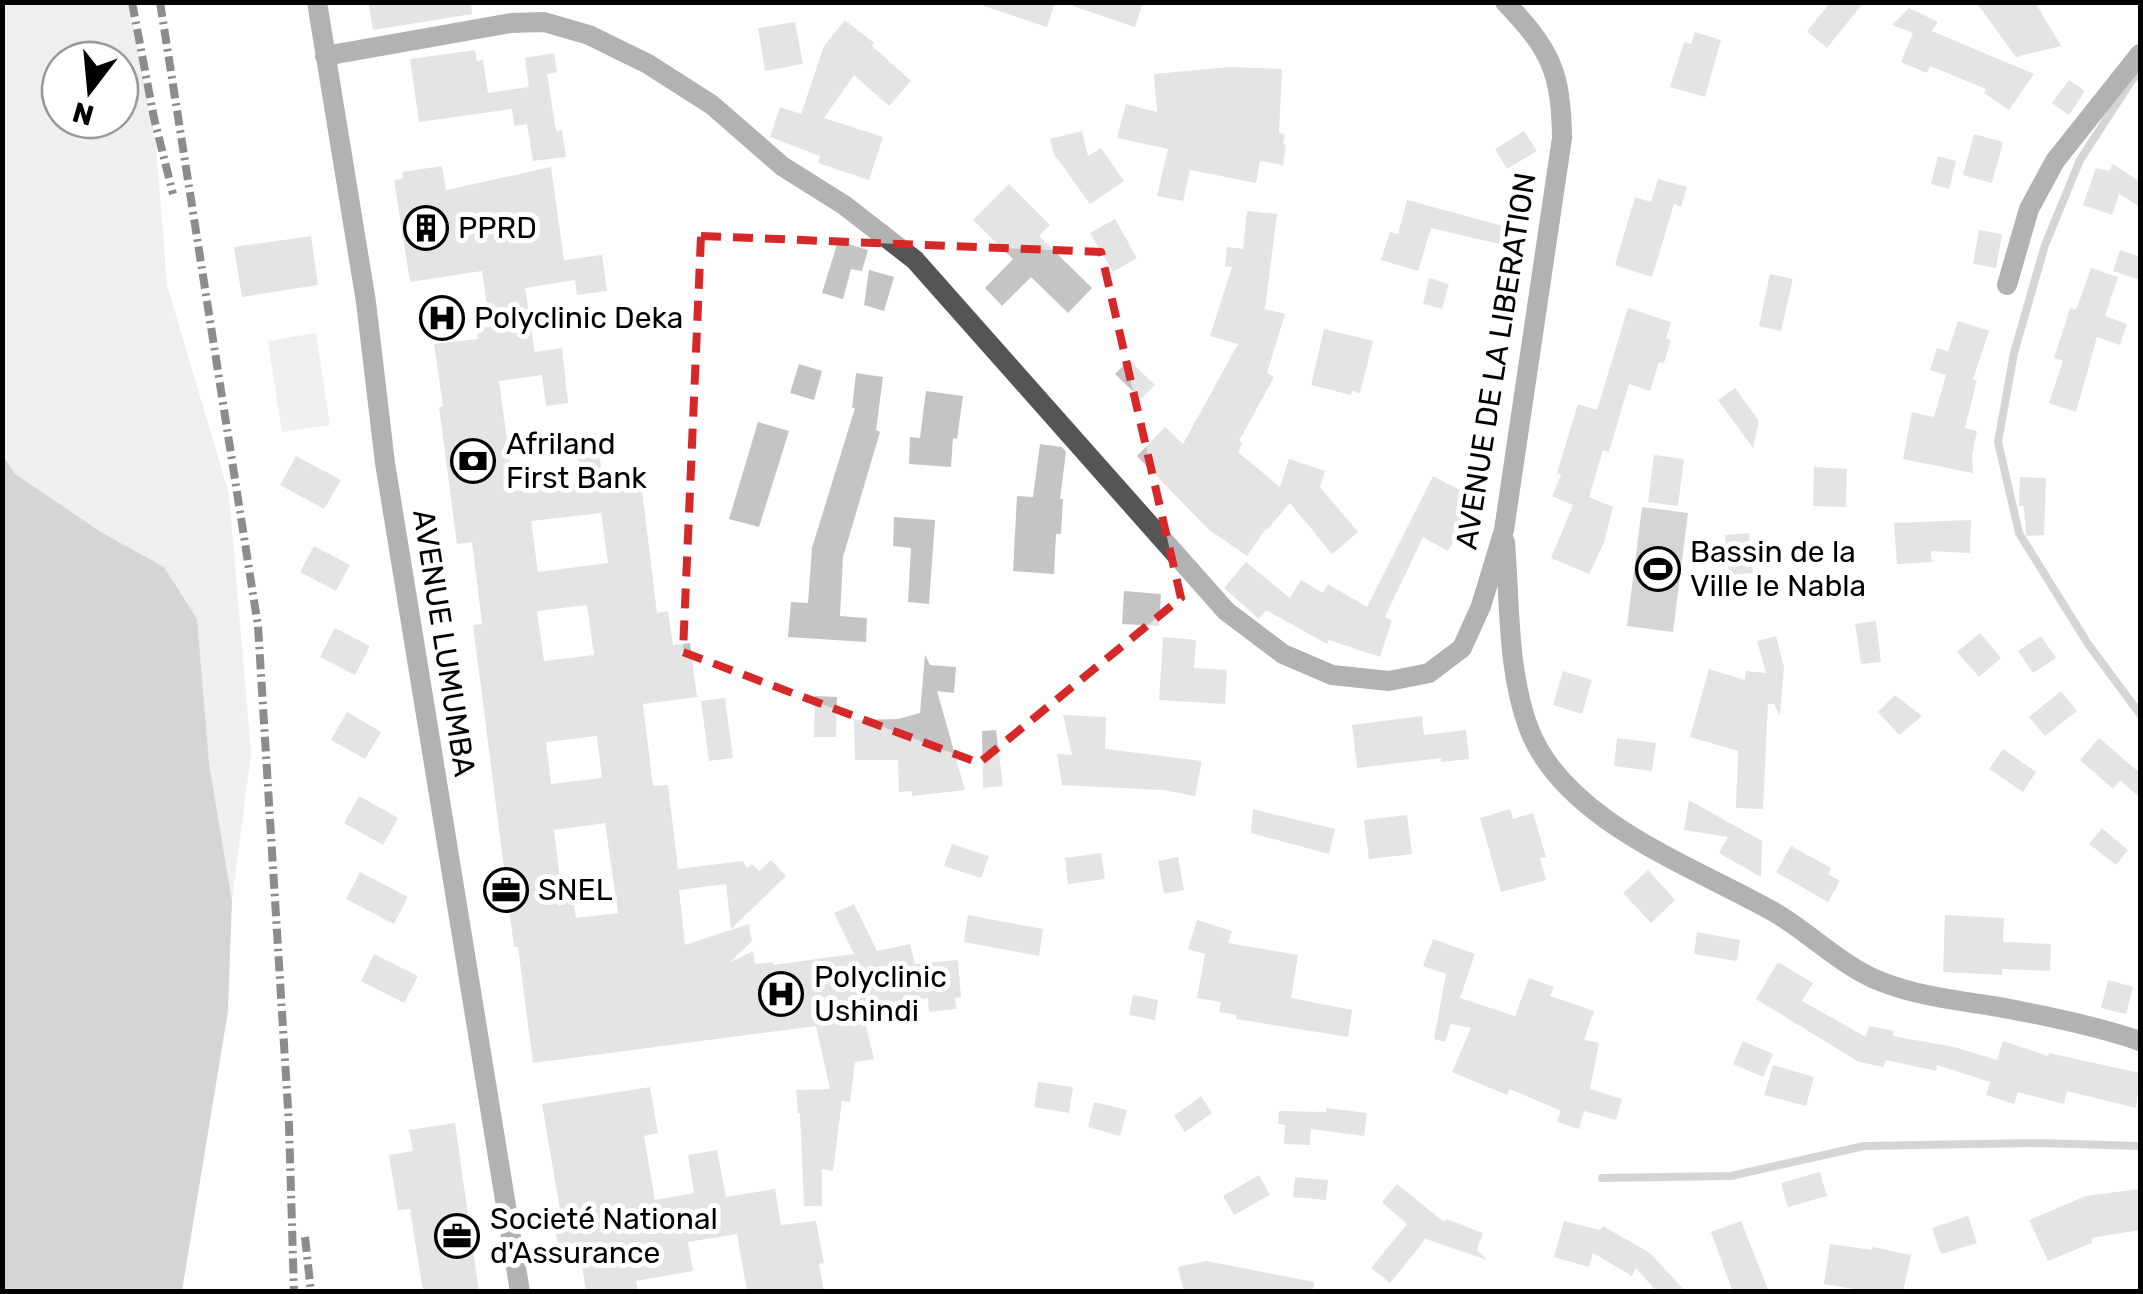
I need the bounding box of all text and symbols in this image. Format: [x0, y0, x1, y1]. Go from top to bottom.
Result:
north arrow [40, 40, 140, 140]
text: N [69, 95, 97, 132]
street label: AVENUE DE LA LIBERATION [1448, 170, 1544, 552]
building icon: PPRD [403, 205, 449, 251]
place label: PPRD [458, 210, 537, 246]
hospital icon: Polyclinic Deka [419, 295, 465, 341]
place label: Polyclinic Deka [474, 300, 683, 336]
place label: Afriland First Bank [506, 426, 647, 496]
bank icon: Afriland First Bank [450, 438, 496, 484]
street label: AVENUE LUMUMBA [405, 507, 483, 779]
place label: Bassin de la Ville le Nabla [1690, 534, 1866, 604]
sports icon: Bassin de la Ville le Nabla [1635, 546, 1681, 592]
office icon: SNEL [483, 867, 529, 913]
place label: SNEL [538, 872, 613, 908]
place label: Polyclinic Ushindi [814, 959, 947, 1029]
hospital icon: Polyclinic Ushindi [758, 971, 804, 1017]
place label: Societé National d'Assurance [490, 1201, 718, 1271]
office icon: Societé National d'Assurance [434, 1213, 480, 1259]

